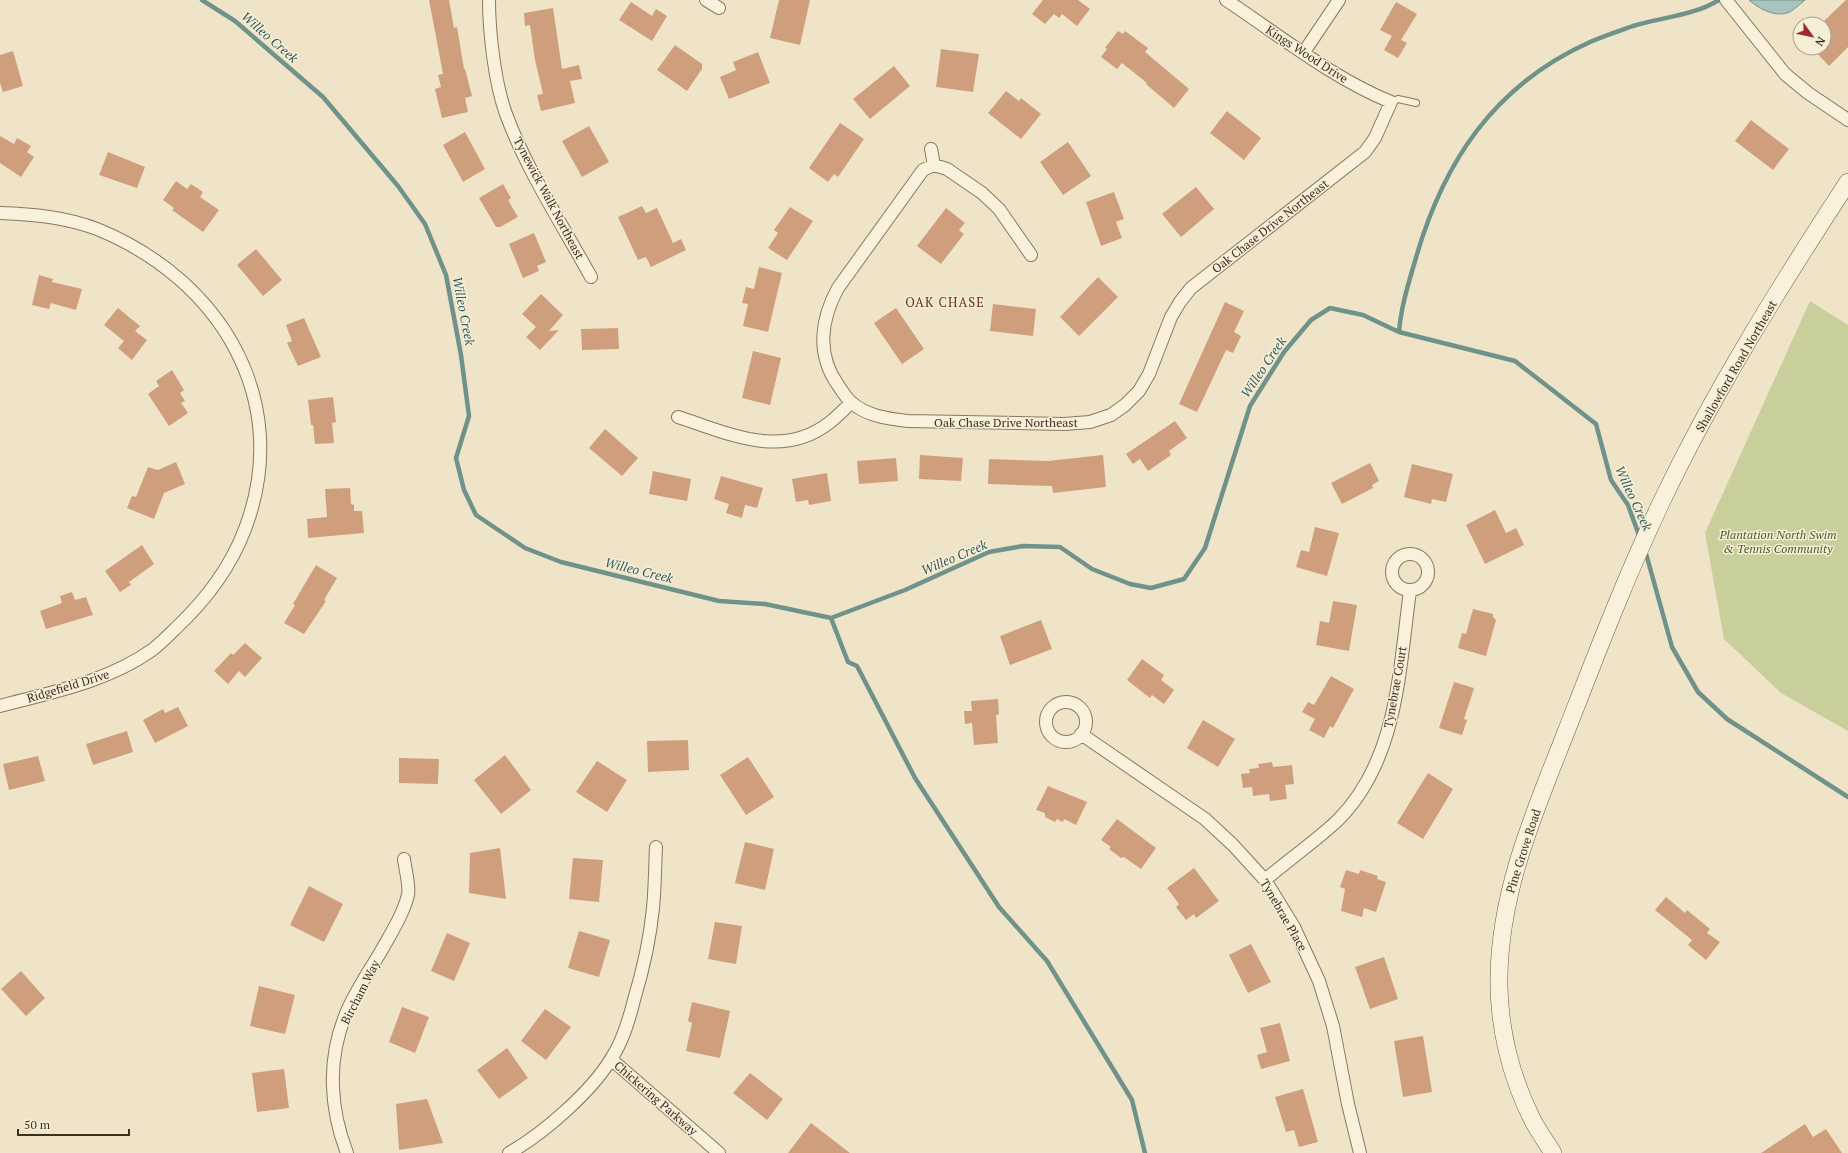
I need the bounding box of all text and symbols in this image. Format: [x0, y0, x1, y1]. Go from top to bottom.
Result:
water label: Willeo Creek [238, 7, 303, 67]
north arrow [1792, 16, 1832, 56]
street label: Kings Wood Drive [1263, 22, 1351, 86]
text: N [1812, 34, 1829, 49]
street label: Tynewick Walk Northeast [510, 134, 588, 262]
street label: Oak Chase Drive Northeast [1209, 175, 1332, 276]
water label: Willeo Creek [449, 275, 480, 348]
district label: OAK CHASE [905, 293, 985, 311]
street label: Shallowford Road Northeast [1692, 297, 1780, 435]
water label: Willeo Creek [1236, 332, 1290, 401]
street label: Oak Chase Drive Northeast [934, 415, 1078, 430]
water label: Willeo Creek [1611, 463, 1657, 534]
park label: Plantation North Swim & Tennis Community [1718, 527, 1837, 556]
water label: Willeo Creek [918, 535, 990, 579]
water label: Willeo Creek [603, 553, 676, 587]
street label: Tynebrae Court [1380, 644, 1410, 729]
street label: Ridgefield Drive [25, 666, 111, 706]
street label: Pine Grove Road [1502, 807, 1544, 895]
street label: Tynebrae Place [1257, 876, 1311, 954]
street label: Bircham Way [337, 957, 383, 1027]
street label: Chickering Parkway [611, 1058, 701, 1139]
scale bar [18, 1111, 129, 1137]
text: 50 m [24, 1117, 51, 1132]

